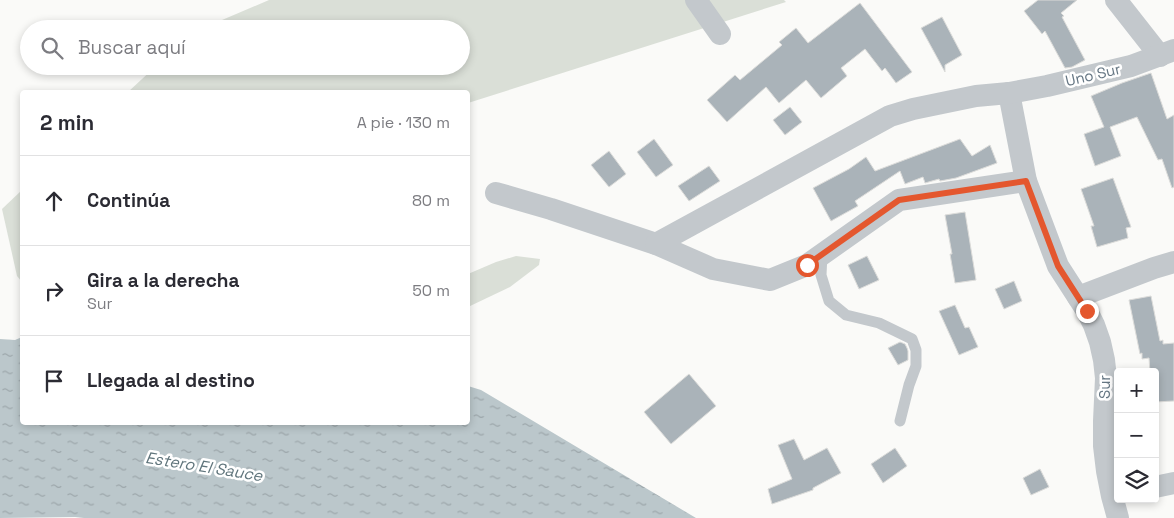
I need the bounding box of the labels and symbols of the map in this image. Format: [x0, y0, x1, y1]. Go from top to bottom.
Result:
street label: Uno Sur [1063, 59, 1123, 90]
route start [796, 254, 819, 277]
route end [1076, 300, 1099, 323]
street label: Sur [1095, 375, 1114, 399]
water label: Estero El Sauce [144, 447, 264, 486]

